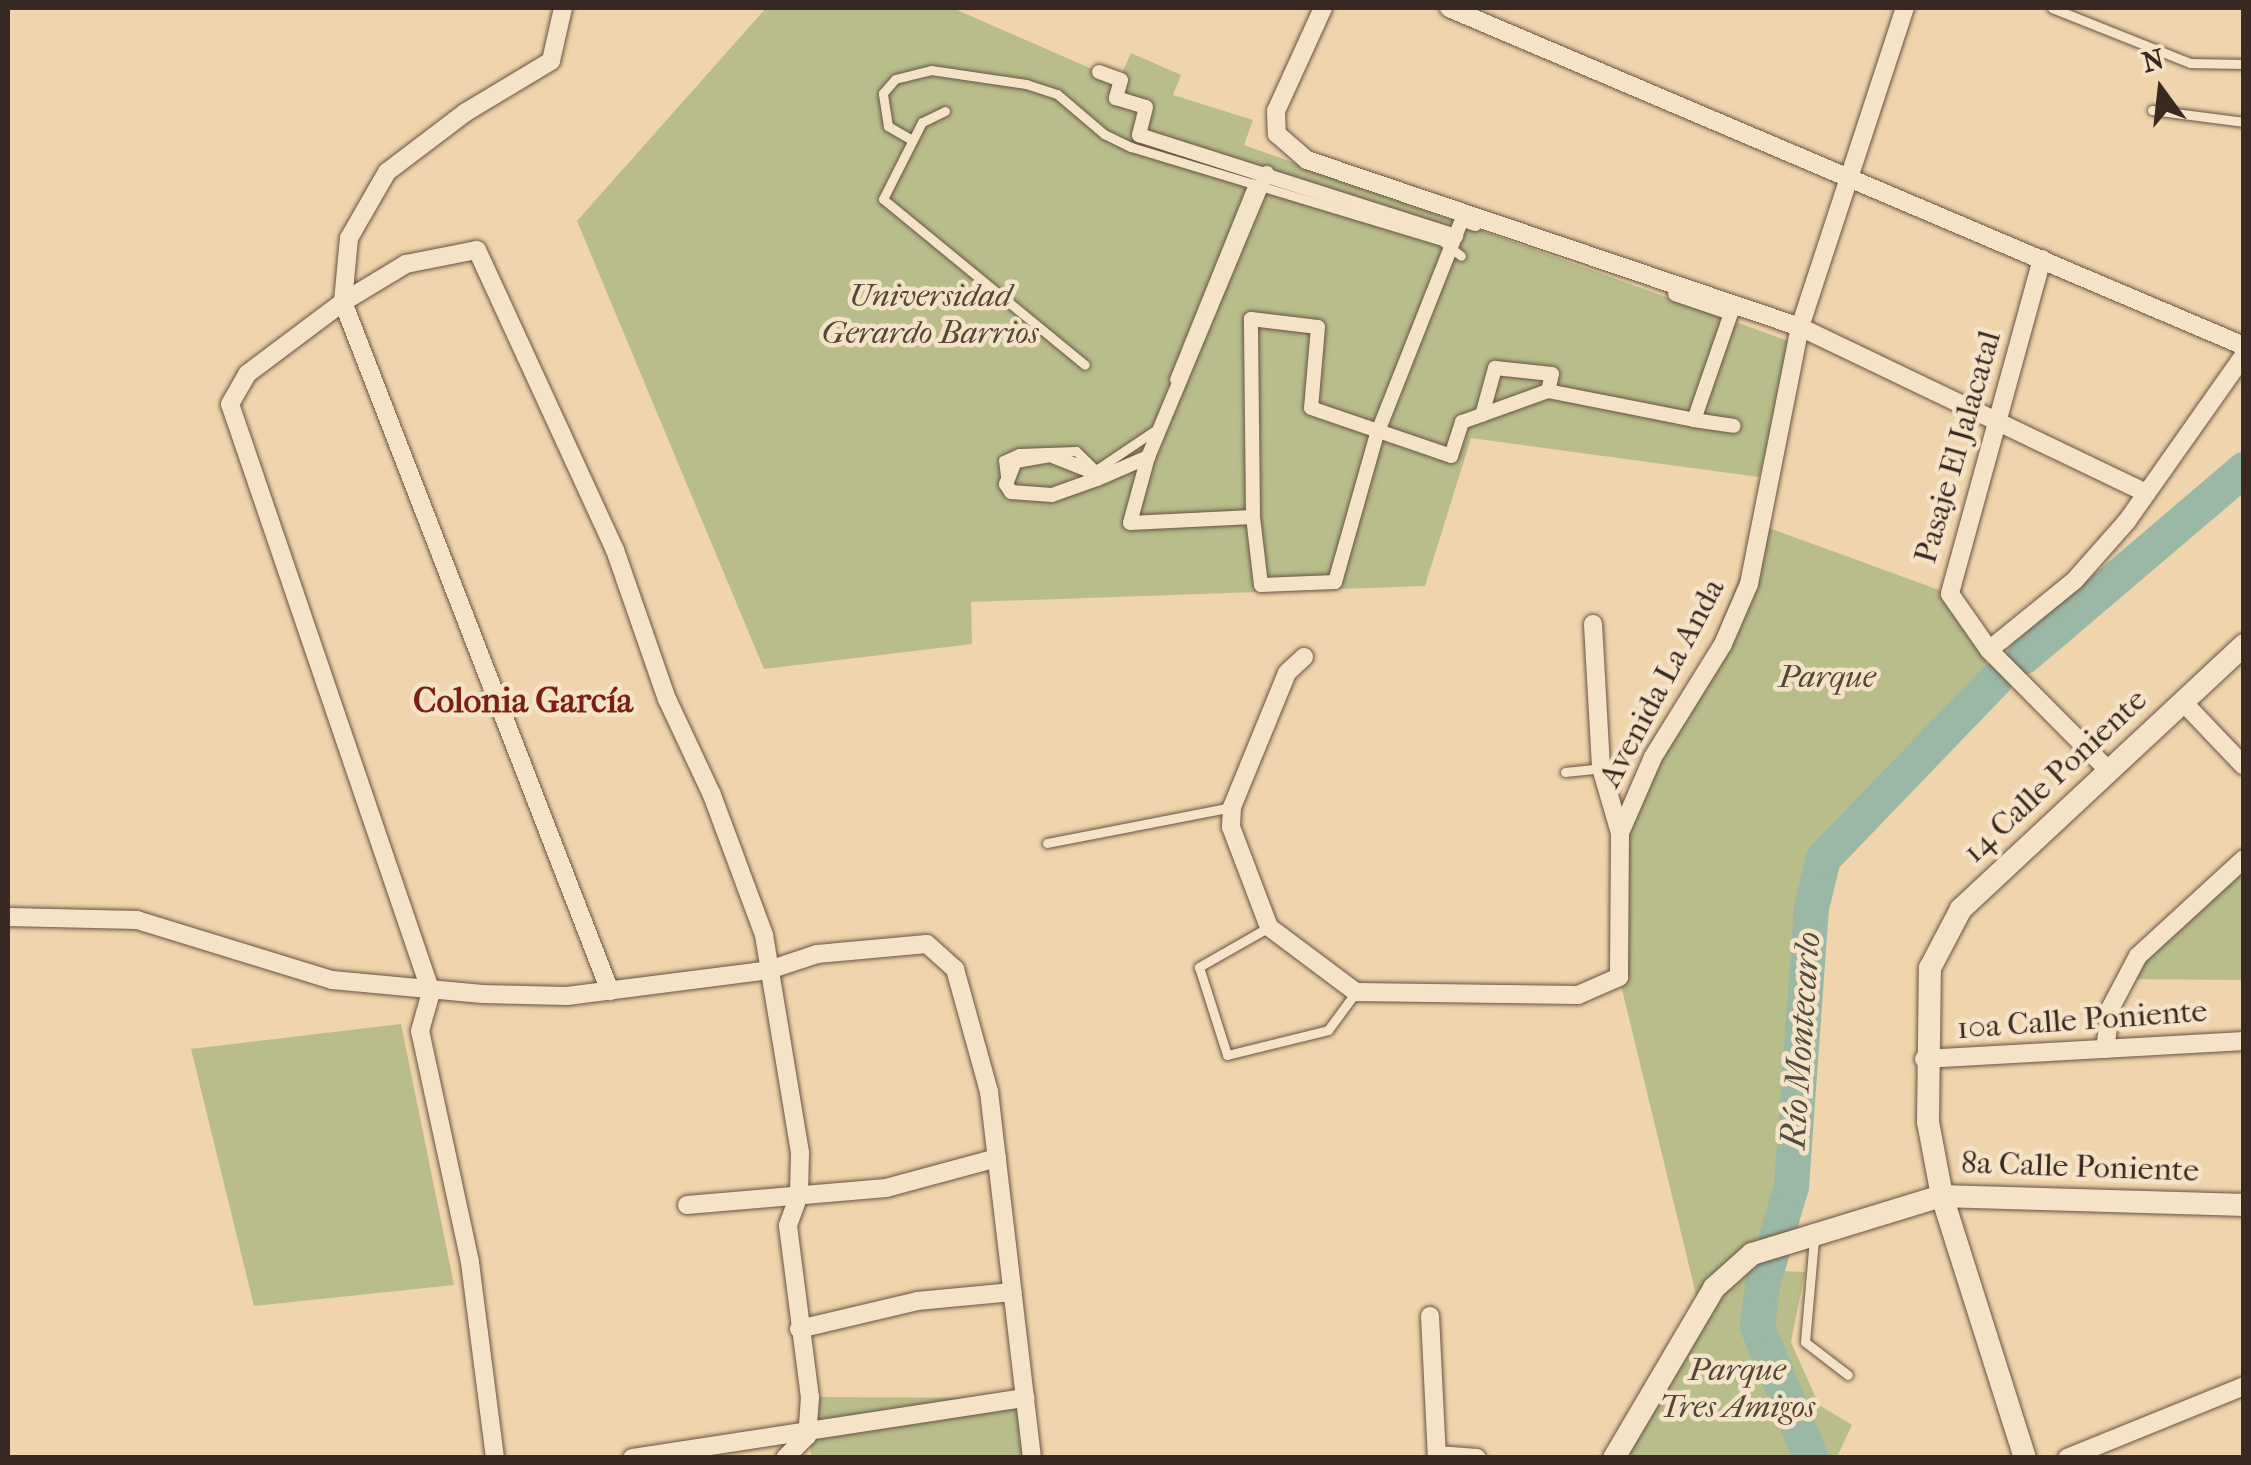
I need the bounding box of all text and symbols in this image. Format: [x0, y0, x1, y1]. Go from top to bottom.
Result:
north arrow [2111, 40, 2211, 140]
text: N [2139, 42, 2168, 79]
park label: Universidad Gerardo Barrios [821, 278, 1039, 353]
street label: Pasaje El Jalacatal [1906, 326, 2010, 568]
street label: Avenida La Anda [1591, 572, 1733, 794]
park label: Parque [1778, 658, 1876, 696]
district label: Colonia García [413, 680, 633, 722]
street label: 14 Calle Poniente [1955, 681, 2155, 871]
water label: Río Montecarlo [1772, 930, 1830, 1150]
street label: 10a Calle Poniente [1956, 992, 2208, 1048]
street label: 8a Calle Poniente [1960, 1144, 2200, 1190]
park label: Parque Tres Amigos [1659, 1352, 1815, 1427]

